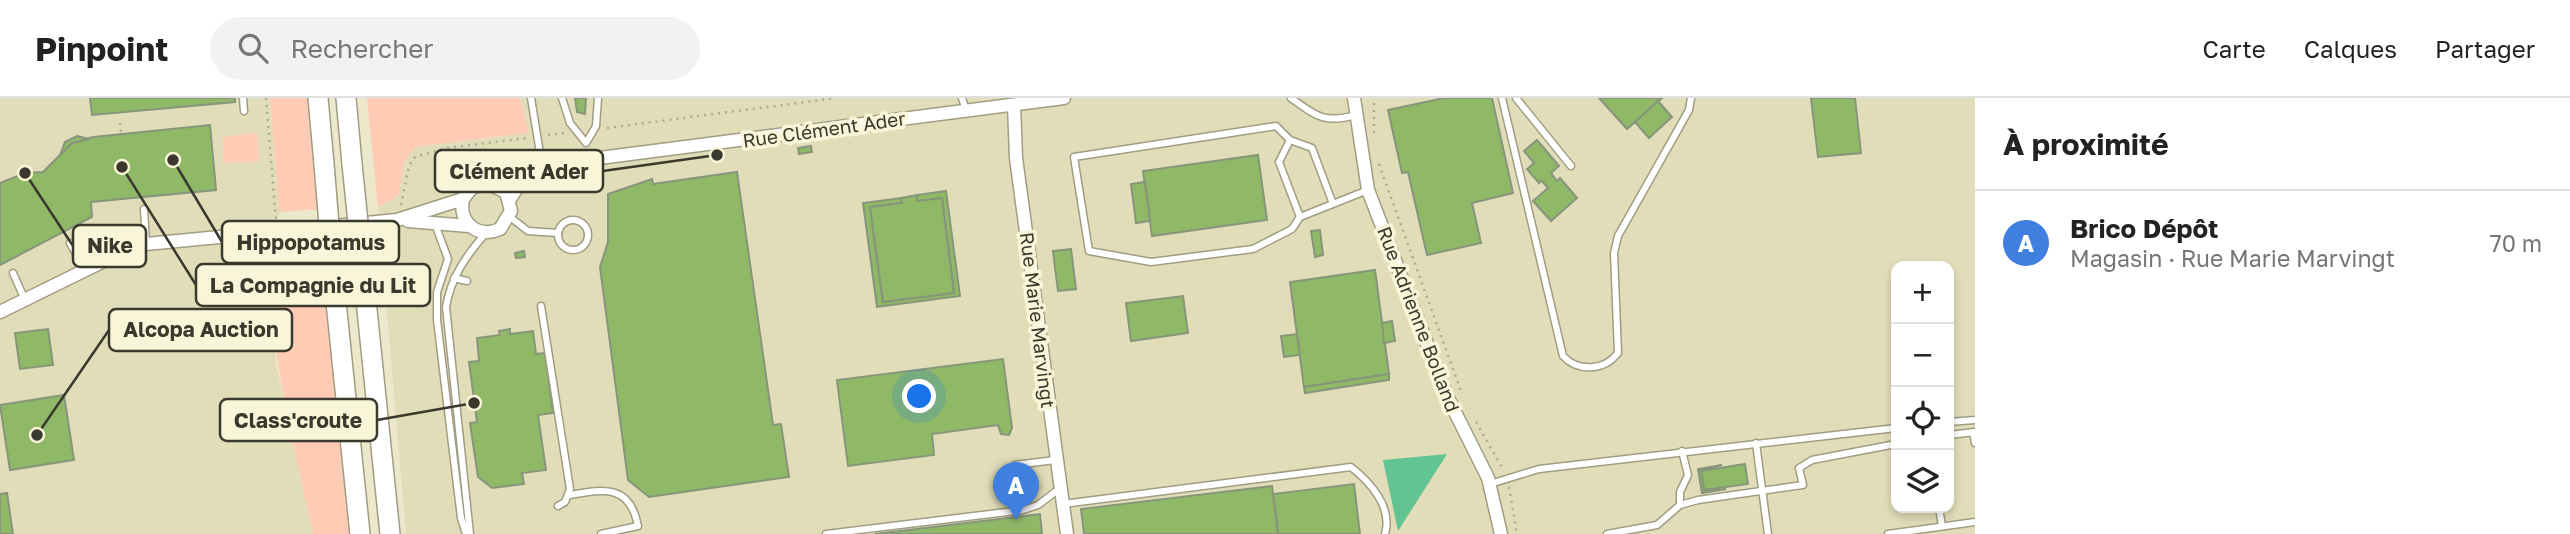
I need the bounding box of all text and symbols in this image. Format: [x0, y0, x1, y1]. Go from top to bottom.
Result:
search box [210, 17, 700, 80]
text: Pinpoint [35, 29, 168, 68]
icon: search [234, 29, 272, 67]
text: Rechercher [290, 33, 433, 64]
text: Carte [2202, 34, 2266, 63]
text: Calques [2304, 34, 2397, 63]
text: Partager [2435, 34, 2535, 63]
street label: Rue Clément Ader [741, 106, 907, 152]
text: À proximité [2003, 126, 2169, 162]
callout: Clément Ader [435, 150, 603, 192]
text: Clément Ader [449, 158, 589, 184]
text: Brico Dépôt [2070, 213, 2218, 244]
callout: Hippopotamus [222, 221, 399, 263]
street label: Rue Adrienne Bolland [1373, 223, 1465, 415]
callout: Nike [73, 225, 146, 267]
text: Hippopotamus [237, 229, 386, 255]
text: A [2018, 229, 2034, 257]
text: 70 m [2489, 229, 2542, 257]
street label: Rue Marie Marvingt [1016, 231, 1060, 409]
text: Nike [87, 232, 133, 258]
text: Magasin · Rue Marie Marvingt [2070, 244, 2395, 272]
map controls [1891, 261, 1954, 513]
button: + [1891, 261, 1954, 324]
callout: La Compagnie du Lit [196, 264, 430, 306]
text: La Compagnie du Lit [210, 272, 416, 298]
callout: Alcopa Auction [109, 309, 292, 351]
text: Alcopa Auction [123, 316, 279, 342]
button: − [1891, 324, 1954, 387]
your location [902, 379, 936, 413]
button: locate [1891, 387, 1954, 450]
callout: Class'croute [220, 399, 377, 441]
text: Class'croute [234, 407, 362, 433]
button: layers [1891, 450, 1954, 513]
pin: A [993, 462, 1039, 520]

